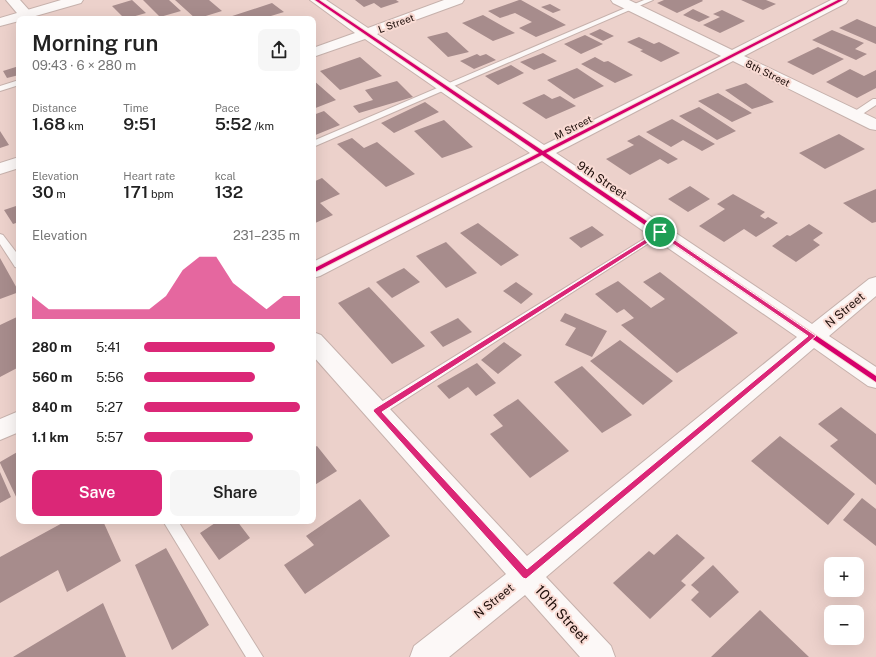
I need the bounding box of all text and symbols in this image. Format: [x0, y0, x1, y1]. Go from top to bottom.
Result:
street label: L Street [376, 11, 416, 35]
button: share [258, 29, 300, 71]
text: Morning run [32, 30, 158, 56]
street label: 8th Street [744, 57, 792, 89]
text: 09:43 · 6 × 280 m [32, 58, 136, 73]
text: Distance [32, 102, 77, 114]
text: Time [123, 102, 148, 114]
text: Pace [215, 102, 240, 114]
street label: M Street [552, 112, 594, 142]
text: 1.68 [32, 114, 65, 134]
text: 9:51 [123, 114, 157, 134]
text: 5:52 [215, 114, 252, 134]
text: km [65, 120, 84, 132]
text: /km [252, 120, 274, 132]
street label: 9th Street [574, 158, 630, 202]
text: Elevation [32, 170, 79, 182]
text: Heart rate [123, 170, 175, 182]
text: kcal [215, 170, 236, 182]
text: 30 [32, 182, 54, 202]
text: 171 [123, 182, 148, 202]
text: 132 [215, 182, 243, 202]
text: m [54, 188, 66, 200]
text: bpm [148, 188, 174, 200]
pin [643, 215, 677, 249]
icon: arrive [649, 221, 671, 243]
text: Elevation [32, 228, 87, 243]
text: 231–235 m [233, 228, 300, 243]
street label: N Street [822, 289, 868, 330]
text: 280 m [32, 340, 72, 355]
text: 5:41 [96, 340, 121, 355]
text: 560 m [32, 370, 72, 385]
text: 5:56 [96, 370, 124, 385]
text: 840 m [32, 400, 72, 415]
text: 5:27 [96, 400, 123, 415]
text: 1.1 km [32, 430, 69, 445]
text: 5:57 [96, 430, 123, 445]
button: Save [32, 470, 162, 516]
button: Share [170, 470, 300, 516]
map controls [824, 557, 864, 645]
button: + [824, 557, 864, 597]
street label: N Street [471, 581, 517, 621]
street label: 10th Street [532, 582, 592, 646]
button: − [824, 605, 864, 645]

